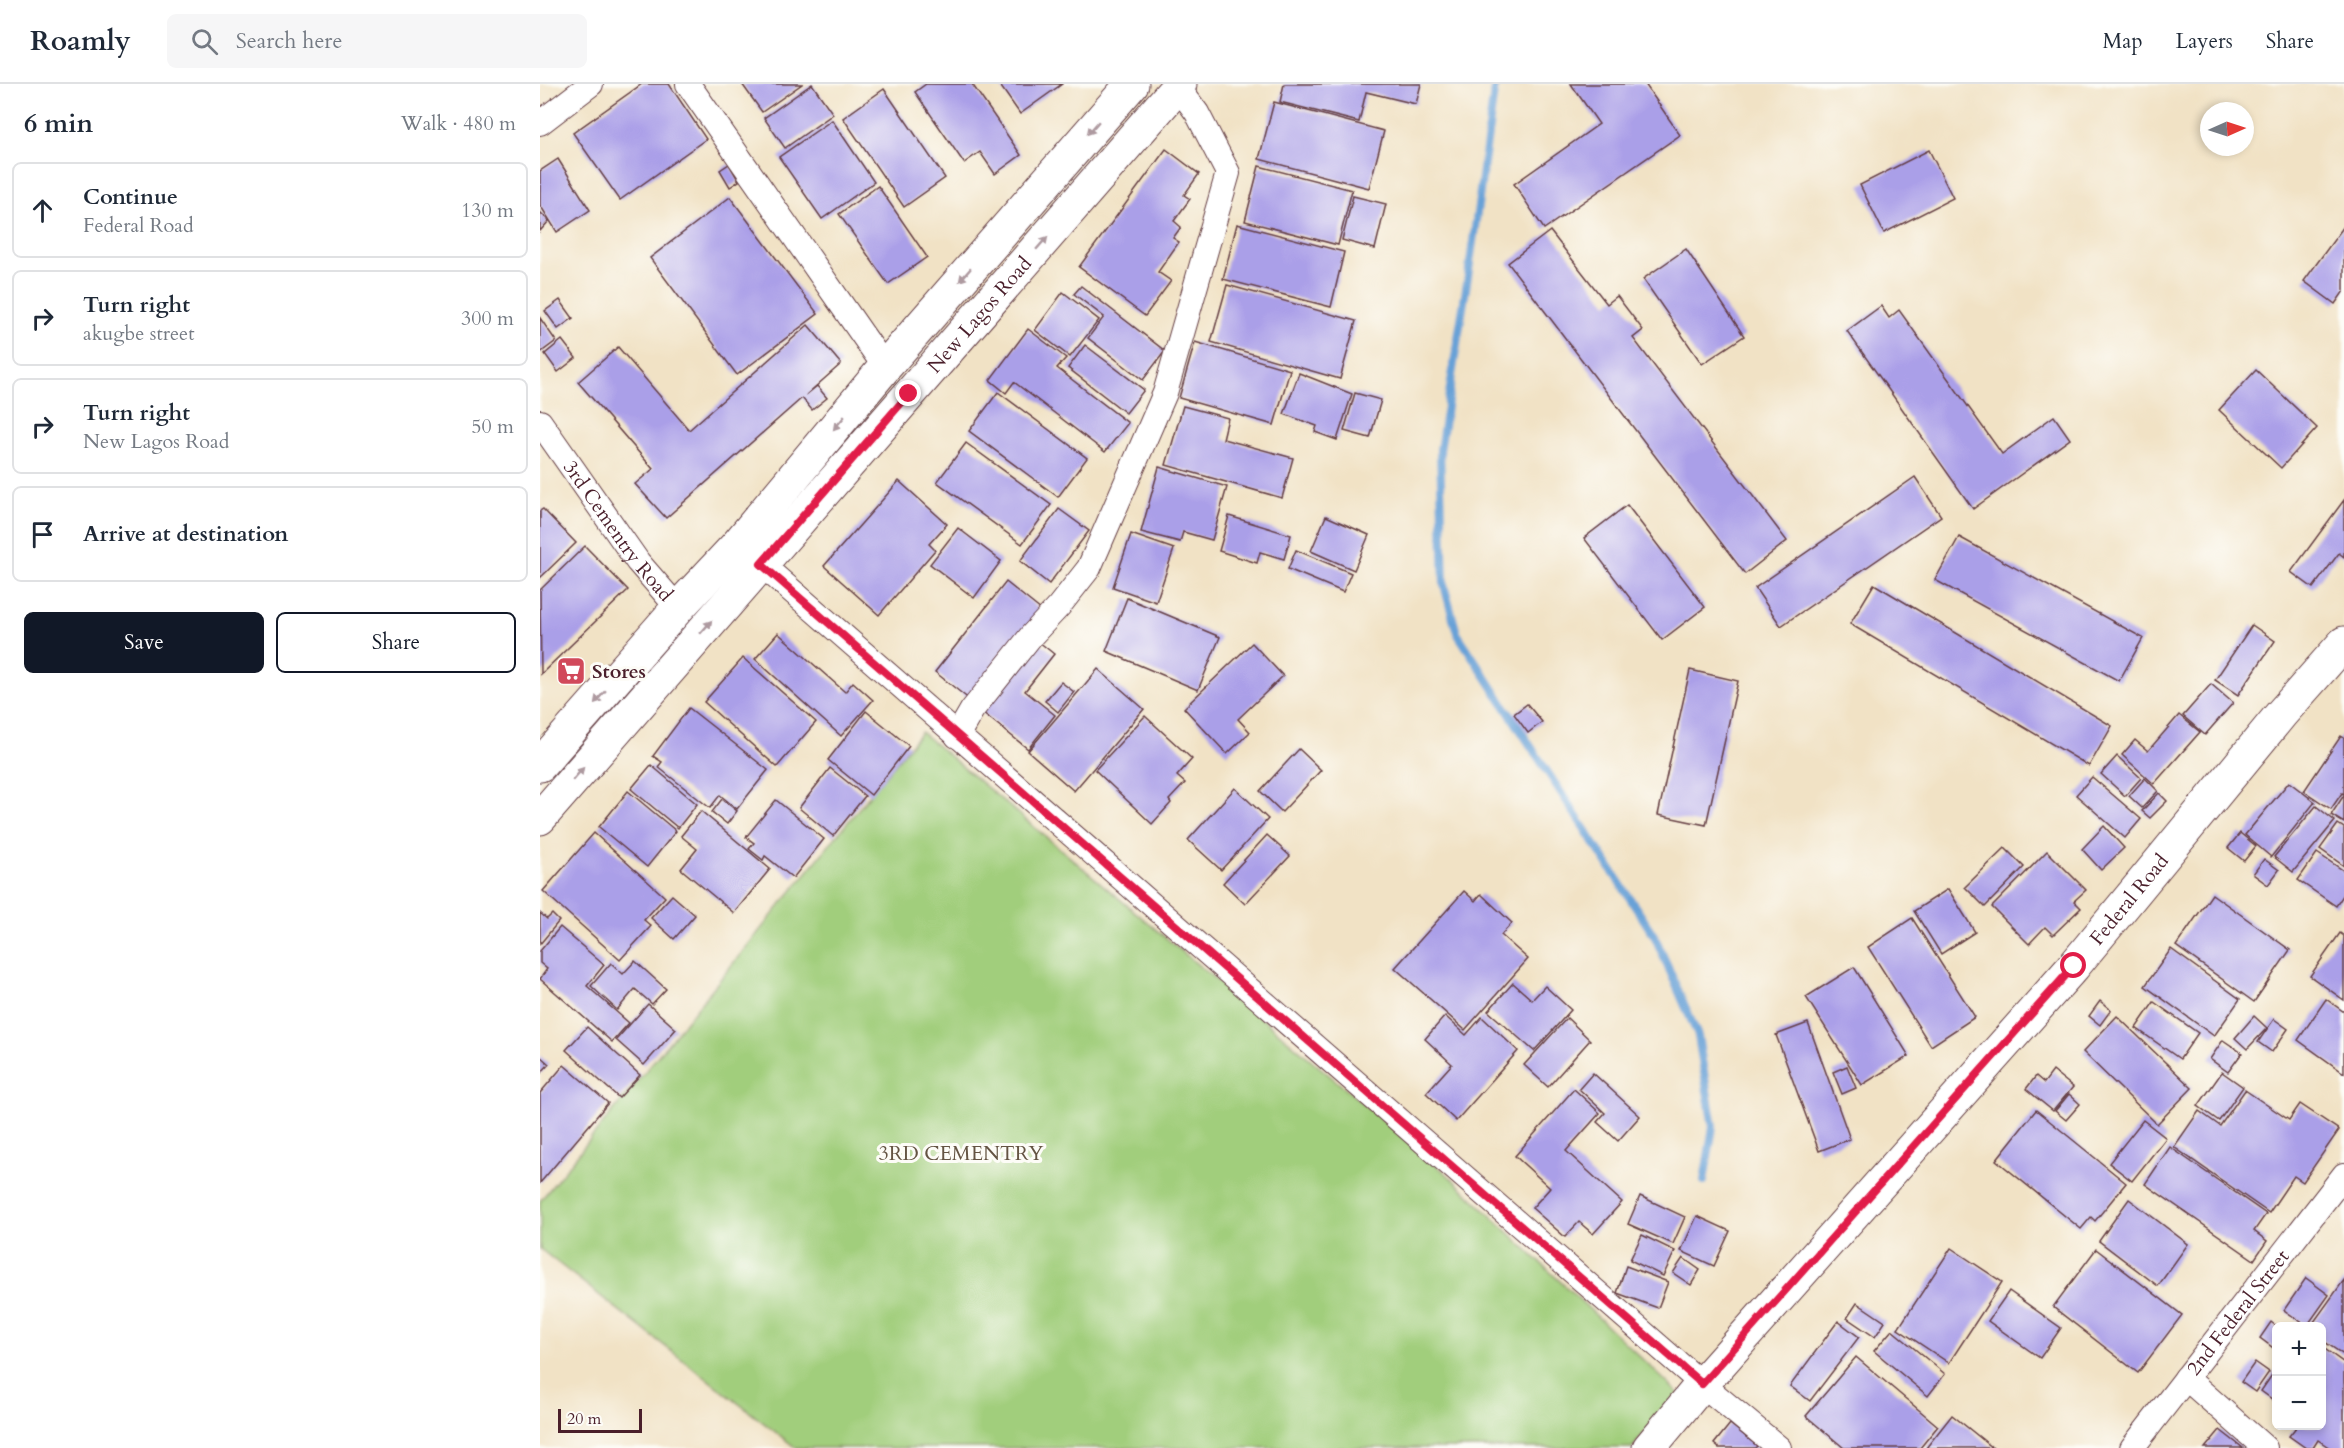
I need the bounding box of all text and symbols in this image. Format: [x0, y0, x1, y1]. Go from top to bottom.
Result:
search box [167, 14, 587, 68]
text: Roamly [30, 22, 131, 60]
icon: search [188, 25, 221, 58]
text: Search here [236, 26, 342, 56]
text: Map [2103, 27, 2143, 56]
text: Layers [2176, 27, 2233, 56]
text: Share [2266, 27, 2314, 56]
north arrow [2200, 102, 2254, 156]
text: 6 min [24, 106, 93, 141]
text: Walk · 480 m [401, 110, 516, 137]
one-way arrow [1087, 120, 1100, 135]
text: Continue [83, 182, 178, 212]
icon: ahead [26, 194, 59, 227]
text: 130 m [461, 197, 514, 224]
text: Federal Road [83, 212, 194, 239]
one-way arrow [1035, 235, 1048, 251]
street label: New Lagos Road [921, 250, 1038, 379]
one-way arrow [959, 267, 972, 282]
text: Turn right [83, 290, 190, 320]
icon: right [26, 302, 59, 335]
text: 300 m [461, 305, 514, 332]
text: akugbe street [83, 320, 195, 347]
route end [895, 380, 921, 406]
text: Turn right [83, 398, 190, 428]
icon: right [26, 410, 59, 443]
text: 50 m [471, 413, 514, 440]
one-way arrow [832, 415, 845, 431]
text: New Lagos Road [83, 428, 229, 455]
street label: 3rd Cementry Road [557, 455, 680, 607]
icon: arrive [26, 518, 59, 551]
text: Arrive at destination [83, 519, 288, 549]
button: Save [24, 612, 264, 673]
button: Share [276, 612, 516, 673]
one-way arrow [699, 620, 712, 635]
supermarket icon: Stores [555, 655, 587, 687]
place label: Stores [592, 658, 646, 685]
one-way arrow [593, 689, 607, 704]
one-way arrow [572, 766, 585, 782]
street label: Federal Road [2083, 848, 2175, 951]
route start [2060, 952, 2086, 978]
park label: 3RD CEMENTRY [878, 1140, 1044, 1167]
street label: 2nd Federal Street [2180, 1243, 2295, 1381]
map controls [2272, 1322, 2326, 1430]
button: + [2272, 1322, 2326, 1376]
button: − [2272, 1376, 2326, 1430]
scale bar [558, 1406, 642, 1434]
text: 20 m [567, 1408, 601, 1430]

